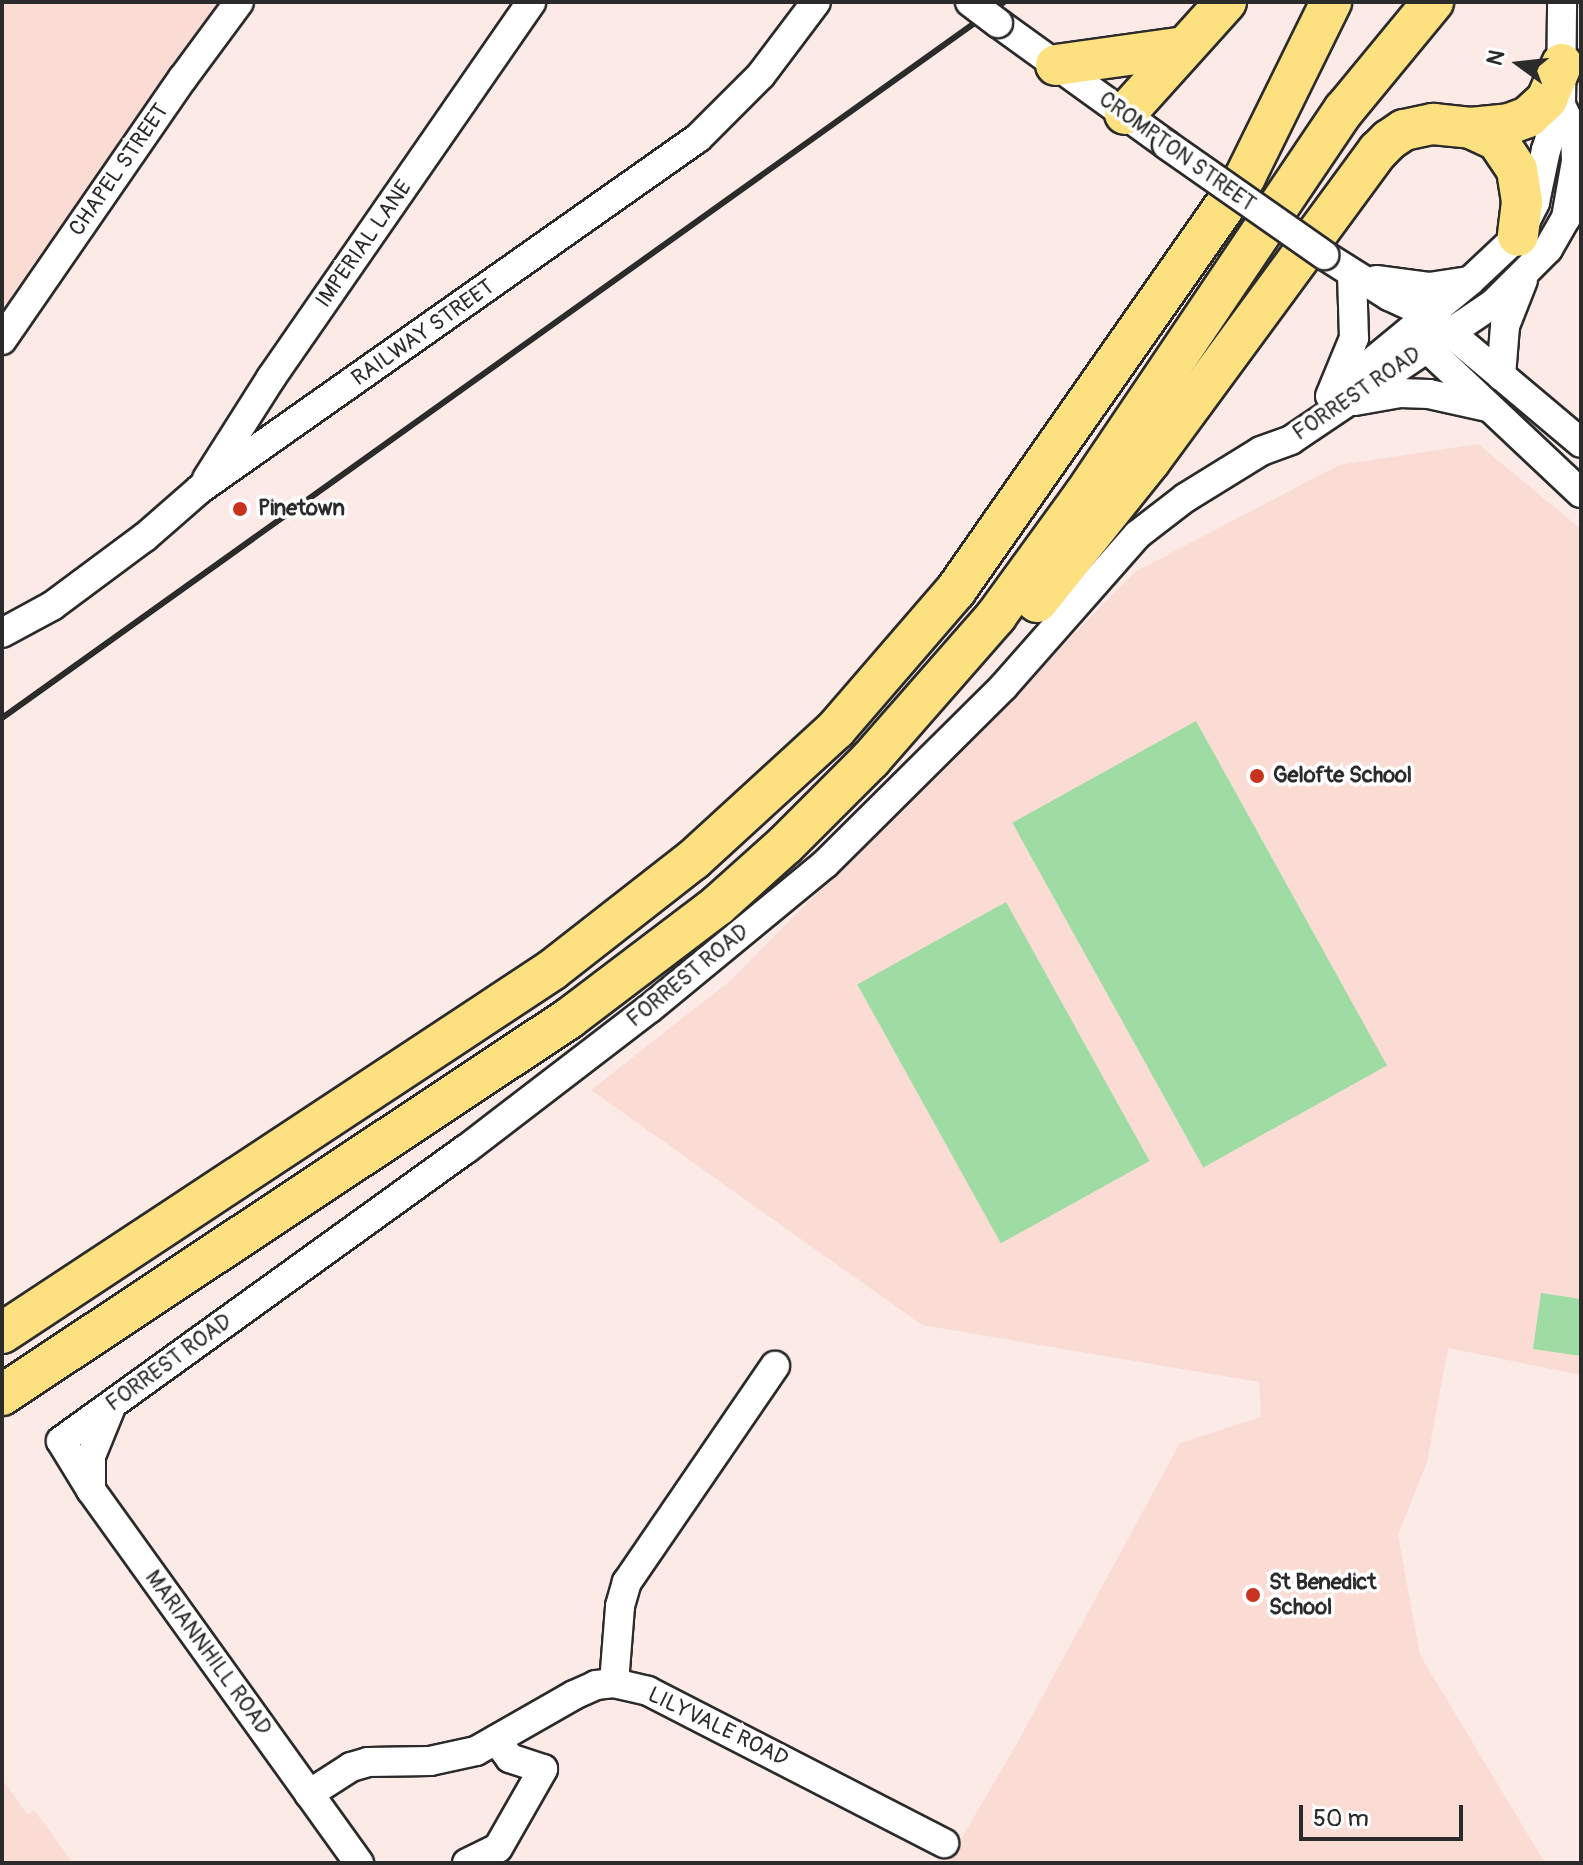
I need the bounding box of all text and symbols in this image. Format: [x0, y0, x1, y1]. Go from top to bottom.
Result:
north arrow [1479, 24, 1559, 104]
text: N [1480, 47, 1511, 69]
street label: CROMPTON STREET [1094, 86, 1260, 218]
street label: CHAPEL STREET [64, 99, 174, 241]
street label: IMPERIAL LANE [310, 175, 418, 313]
street label: RAILWAY STREET [347, 274, 499, 392]
street label: FORREST ROAD [1288, 341, 1426, 447]
place label: Pinetown [258, 496, 345, 522]
marker: Pinetown [229, 498, 251, 520]
place label: Gelofte School [1273, 763, 1412, 789]
marker: Gelofte School [1248, 767, 1266, 785]
street label: FORREST ROAD [622, 919, 754, 1033]
street label: FORREST ROAD [101, 1309, 237, 1417]
street label: MARIANNHILL ROAD [139, 1565, 277, 1741]
place label: St Benedict School [1269, 1569, 1376, 1620]
marker: St Benedict School [1244, 1586, 1262, 1604]
street label: LILYVALE ROAD [643, 1682, 793, 1772]
scale bar [1303, 1789, 1467, 1839]
text: 50 m [1313, 1804, 1369, 1833]

